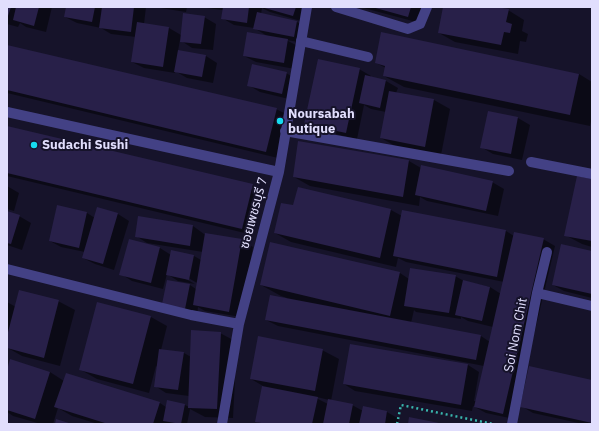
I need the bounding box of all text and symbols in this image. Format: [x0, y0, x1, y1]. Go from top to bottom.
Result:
place label: Noursabah butique [288, 106, 355, 137]
marker: Noursabah butique [275, 116, 285, 126]
place label: Sudachi Sushi [42, 137, 128, 153]
marker: Sudachi Sushi [29, 140, 39, 150]
street label: ซอยเพชรบุรี 7 [237, 175, 271, 251]
street label: Soi Nom Chit [501, 297, 531, 373]

